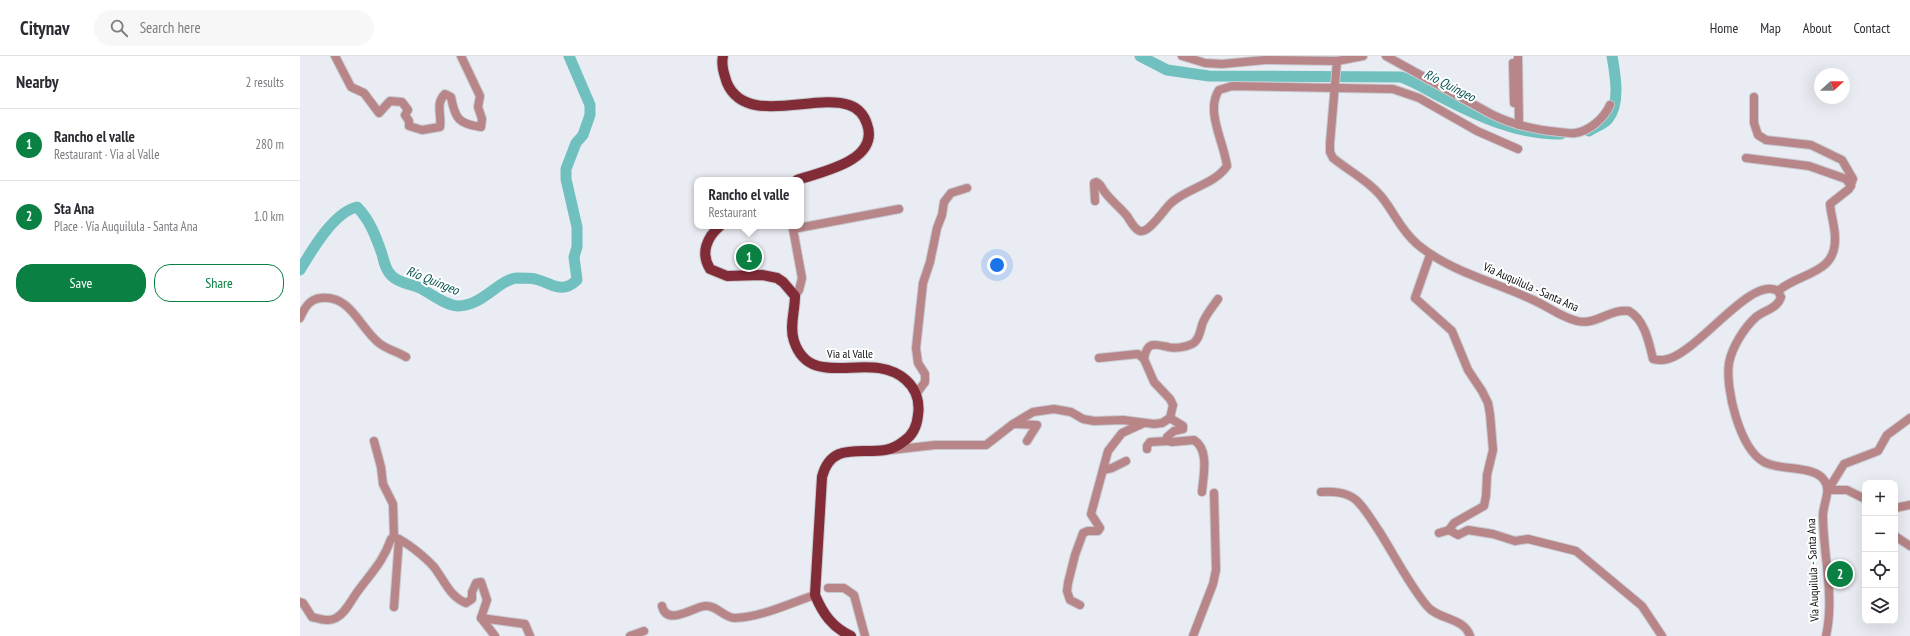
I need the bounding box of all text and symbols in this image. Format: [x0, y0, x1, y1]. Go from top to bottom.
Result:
search box [94, 10, 374, 46]
text: Citynav [20, 16, 70, 40]
icon: search [108, 17, 130, 39]
text: Search here [140, 18, 201, 37]
text: Home [1710, 19, 1738, 37]
text: Map [1760, 19, 1781, 37]
text: About [1803, 19, 1832, 37]
text: Contact [1854, 19, 1890, 37]
water label: Río Quingeo [1421, 65, 1479, 106]
north arrow [1814, 68, 1850, 104]
text: Nearby [16, 71, 59, 93]
text: 2 results [245, 74, 284, 91]
text: Rancho el valle [54, 127, 135, 146]
text: 1 [26, 136, 32, 153]
text: 280 m [255, 136, 284, 153]
text: Restaurant · Via al Valle [54, 146, 160, 163]
popup [694, 177, 804, 229]
text: Rancho el valle [709, 185, 789, 204]
text: Sta Ana [54, 199, 94, 218]
text: Restaurant [709, 204, 756, 221]
text: 2 [26, 208, 32, 225]
text: 1.0 km [254, 208, 284, 225]
text: Place · Vía Auquilula - Santa Ana [54, 218, 198, 235]
pin: 1 [736, 242, 762, 272]
your location [987, 255, 1007, 275]
street label: Vía Auquilula - Santa Ana [1480, 258, 1582, 314]
water label: Río Quingeo [404, 262, 463, 299]
button: Save [16, 264, 146, 302]
button: Share [154, 264, 284, 302]
street label: Via al Valle [826, 346, 873, 361]
map controls [1862, 480, 1898, 624]
button: + [1862, 480, 1898, 516]
button: − [1862, 516, 1898, 552]
street label: Vía Auquilula - Santa Ana [1803, 518, 1822, 623]
button: locate [1862, 552, 1898, 588]
pin: 2 [1827, 559, 1853, 589]
button: layers [1862, 588, 1898, 624]

